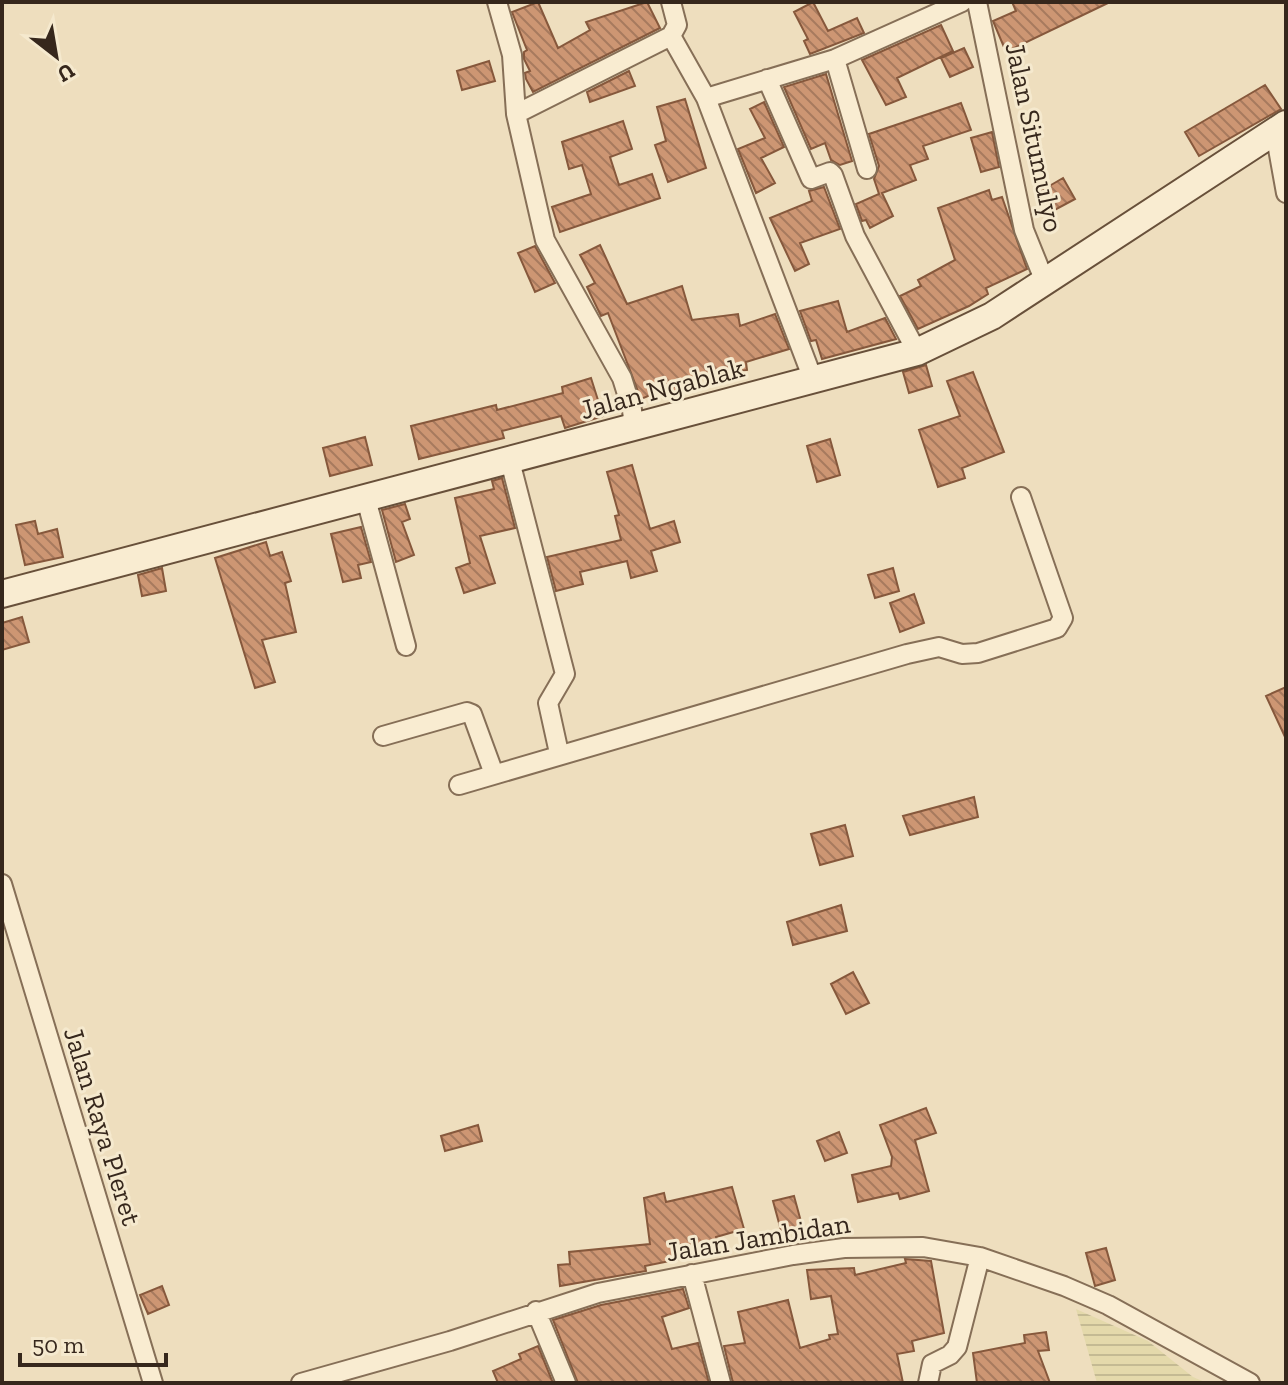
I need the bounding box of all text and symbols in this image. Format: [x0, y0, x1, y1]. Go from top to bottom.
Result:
north arrow [16, 16, 96, 96]
street label: Jalan Situmulyo [998, 39, 1071, 235]
text: U [52, 57, 80, 88]
street label: Jalan Ngablak [577, 351, 748, 426]
street label: Jalan Raya Pleret [57, 1023, 148, 1230]
street label: Jalan Jambidan [664, 1207, 852, 1268]
scale bar [20, 1317, 166, 1367]
text: 50 m [32, 1330, 85, 1359]

